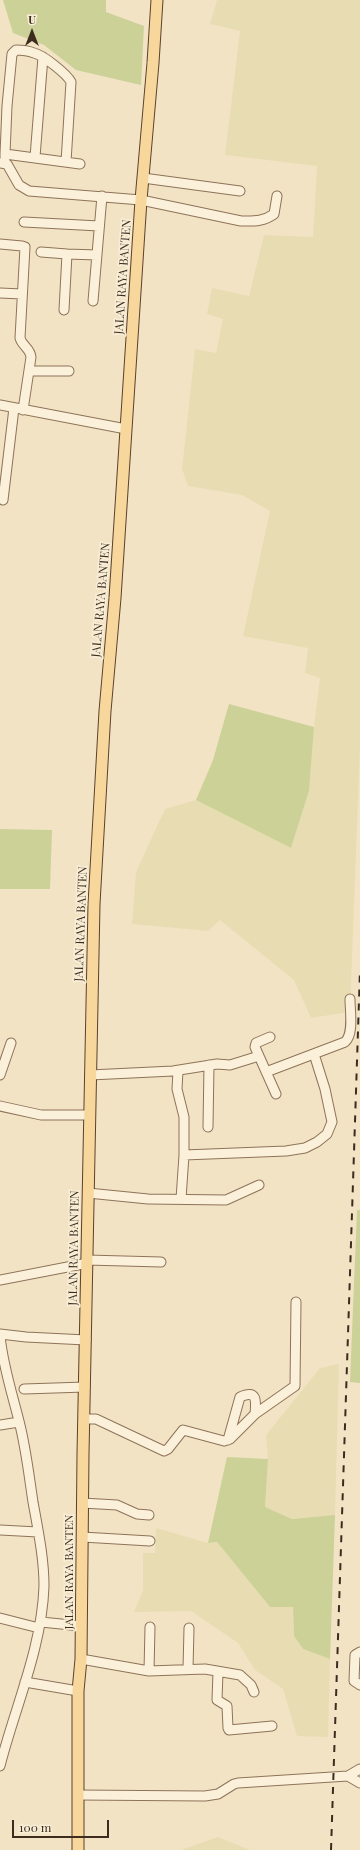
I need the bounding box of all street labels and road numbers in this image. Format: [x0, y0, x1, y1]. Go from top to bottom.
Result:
street label: JALAN RAYA BANTEN [112, 219, 134, 335]
street label: JALAN RAYA BANTEN [89, 542, 113, 658]
street label: JALAN RAYA BANTEN [72, 866, 90, 982]
street label: JALAN RAYA BANTEN [66, 1190, 82, 1306]
street label: JALAN RAYA BANTEN [62, 1514, 76, 1630]

